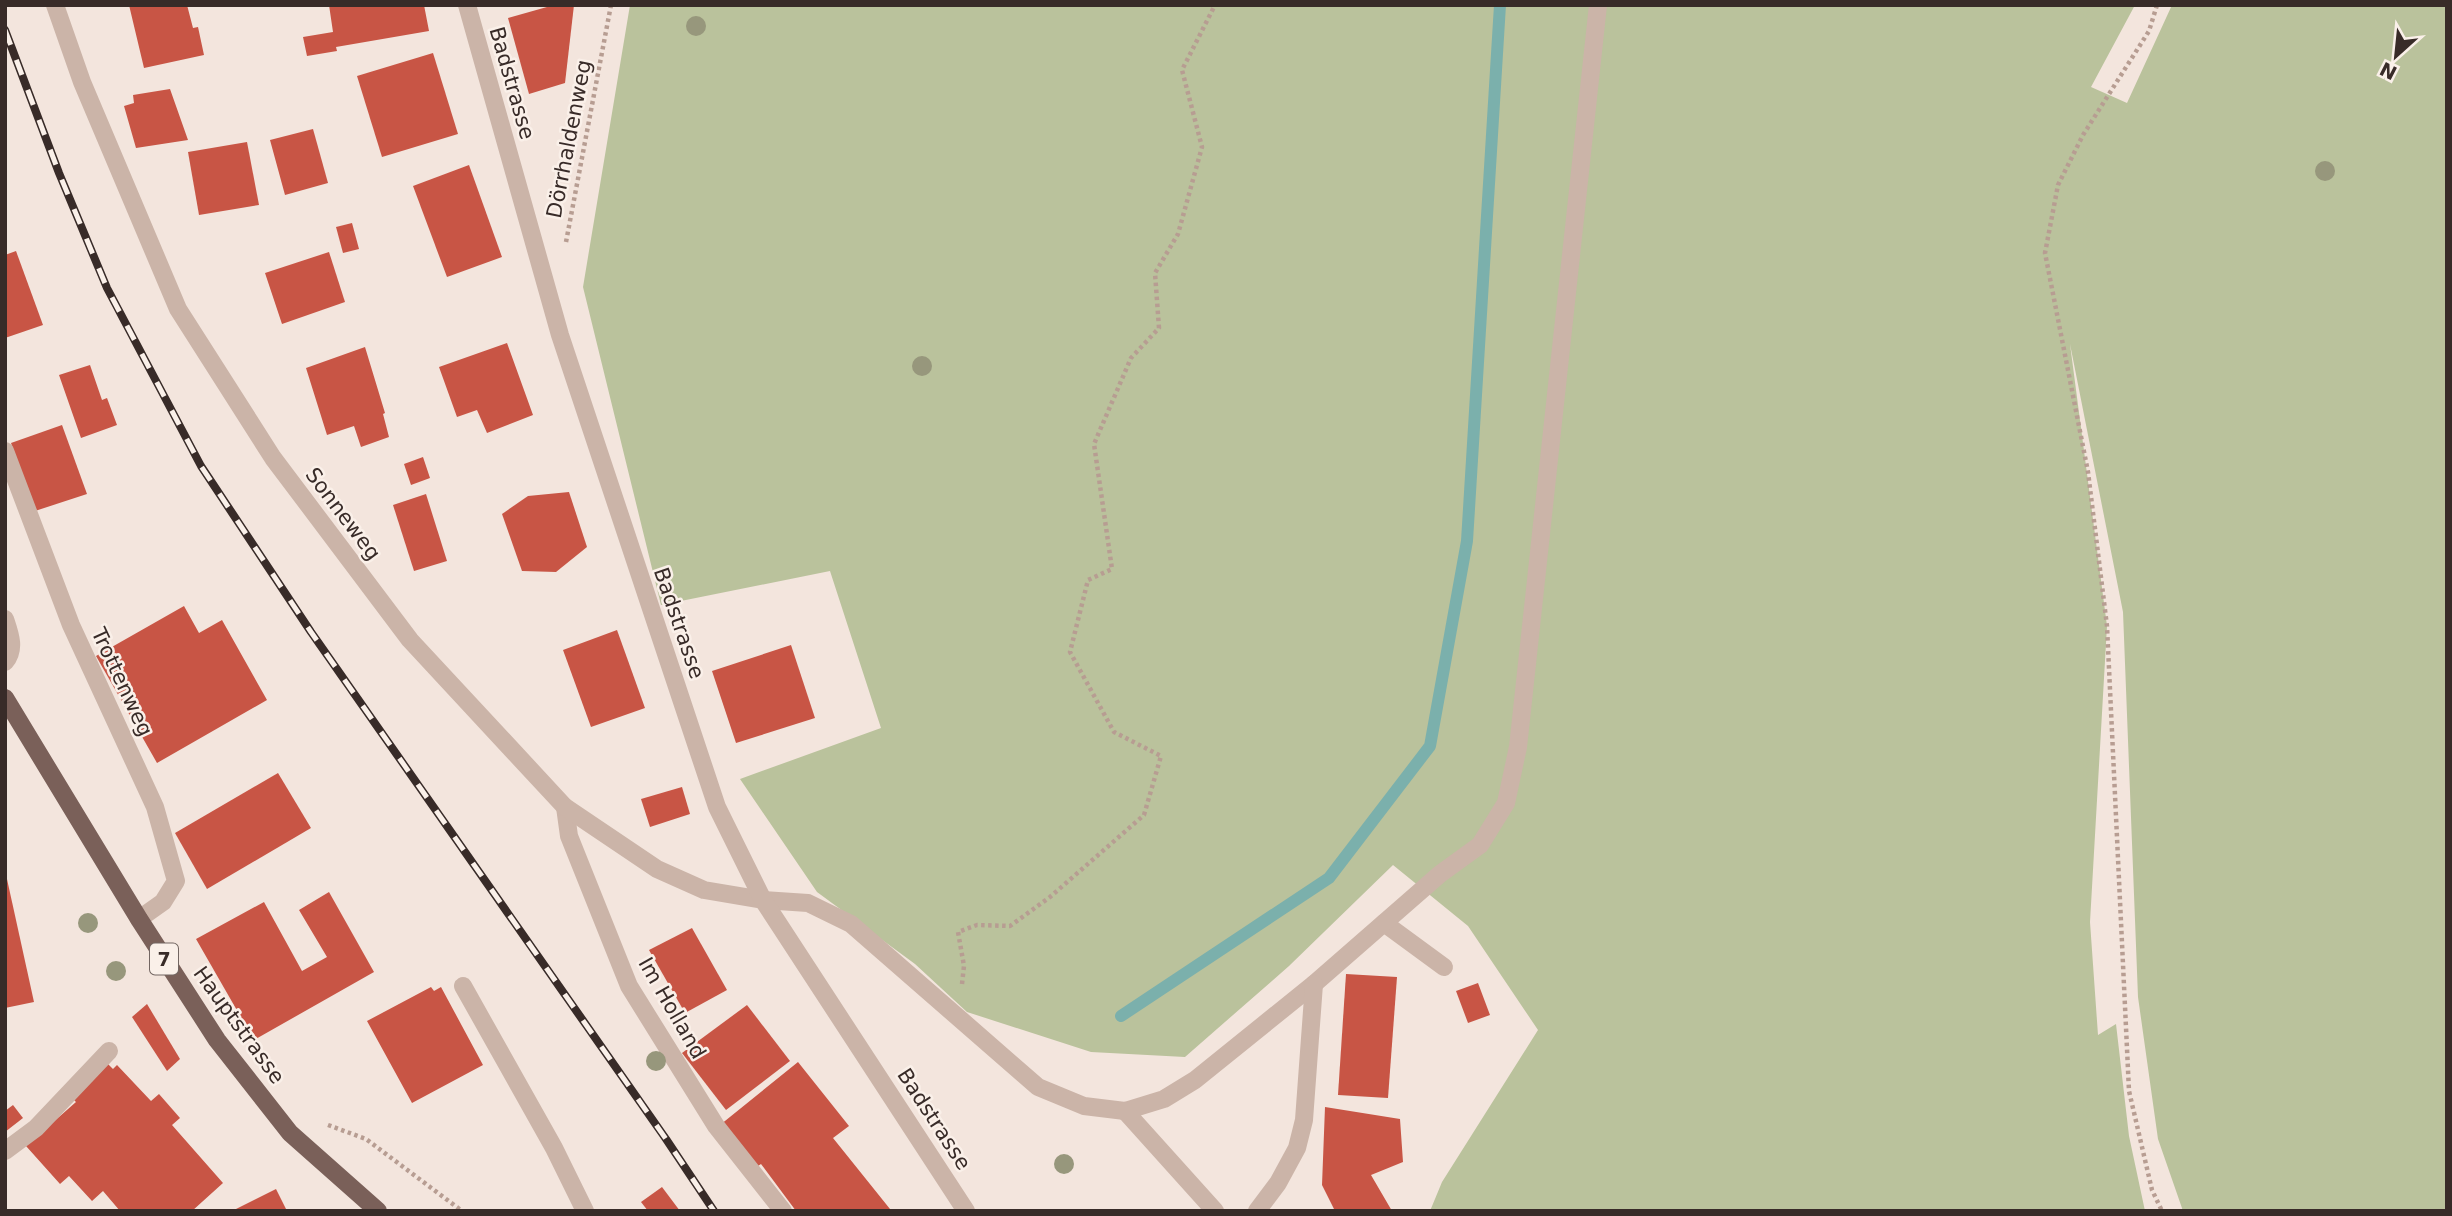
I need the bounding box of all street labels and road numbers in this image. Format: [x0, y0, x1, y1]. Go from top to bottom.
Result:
street label: Badstrasse [484, 24, 540, 142]
street label: Dörrhaldenweg [542, 58, 596, 220]
street label: Sonneweg [301, 463, 385, 565]
street label: Badstrasse [649, 564, 709, 682]
street label: Trottenweg [86, 623, 158, 740]
road number: 7 [150, 944, 178, 974]
street label: Im Holland [633, 953, 711, 1063]
street label: Hauptstrasse [188, 962, 290, 1088]
street label: Badstrasse [892, 1064, 976, 1174]

